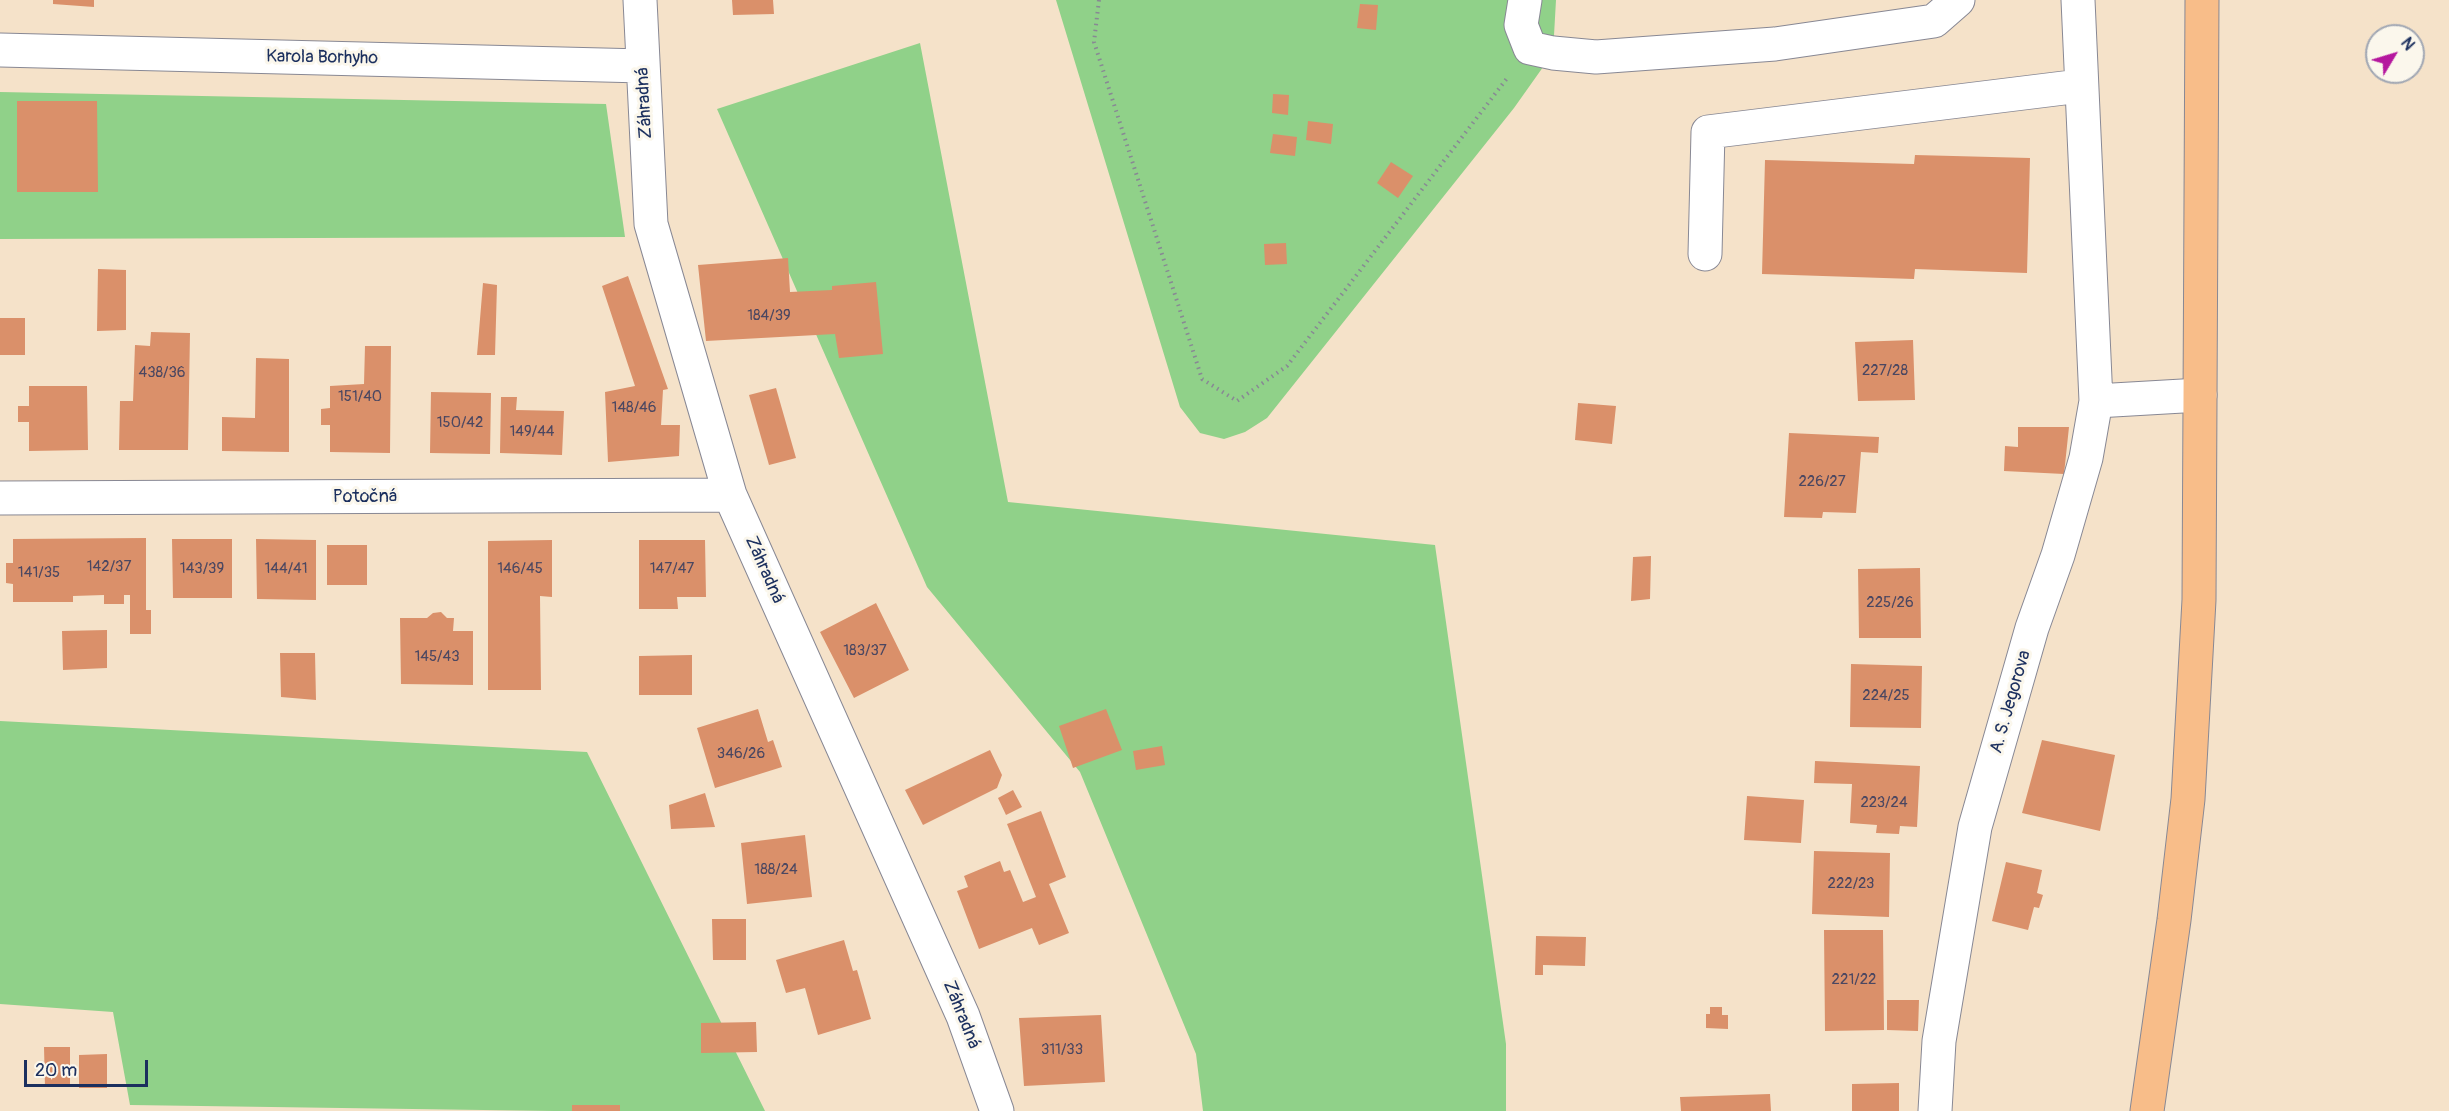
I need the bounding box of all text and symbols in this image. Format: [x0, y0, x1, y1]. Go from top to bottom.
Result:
north arrow [2365, 24, 2425, 84]
text: N [2396, 34, 2419, 55]
street label: Karola Borhyho [266, 46, 378, 70]
street label: Záhradná [632, 67, 658, 139]
house number: 184/39 [747, 307, 791, 325]
house number: 227/28 [1862, 362, 1908, 380]
house number: 438/36 [138, 364, 186, 382]
house number: 151/40 [338, 388, 382, 406]
house number: 148/46 [612, 399, 656, 417]
house number: 150/42 [437, 414, 483, 432]
house number: 149/44 [509, 423, 555, 441]
house number: 226/27 [1798, 473, 1846, 491]
street label: Potočná [333, 486, 397, 508]
street label: Záhradná [740, 533, 788, 607]
house number: 142/37 [87, 558, 131, 576]
house number: 143/39 [180, 560, 224, 578]
house number: 144/41 [264, 560, 308, 578]
house number: 146/45 [497, 560, 543, 578]
house number: 147/47 [650, 560, 694, 578]
house number: 141/35 [18, 564, 60, 582]
house number: 225/26 [1866, 594, 1914, 612]
house number: 183/37 [843, 642, 887, 660]
house number: 145/43 [414, 648, 460, 666]
street label: A. S. Jegorova [1986, 648, 2036, 756]
house number: 224/25 [1862, 687, 1910, 705]
house number: 346/26 [717, 745, 765, 763]
house number: 223/24 [1860, 794, 1908, 812]
house number: 188/24 [754, 861, 798, 879]
house number: 222/23 [1828, 875, 1874, 893]
house number: 221/22 [1832, 971, 1876, 989]
street label: Záhradná [938, 978, 984, 1052]
house number: 311/33 [1041, 1041, 1083, 1059]
scale bar [27, 1048, 152, 1086]
text: 20 m [35, 1059, 77, 1082]

